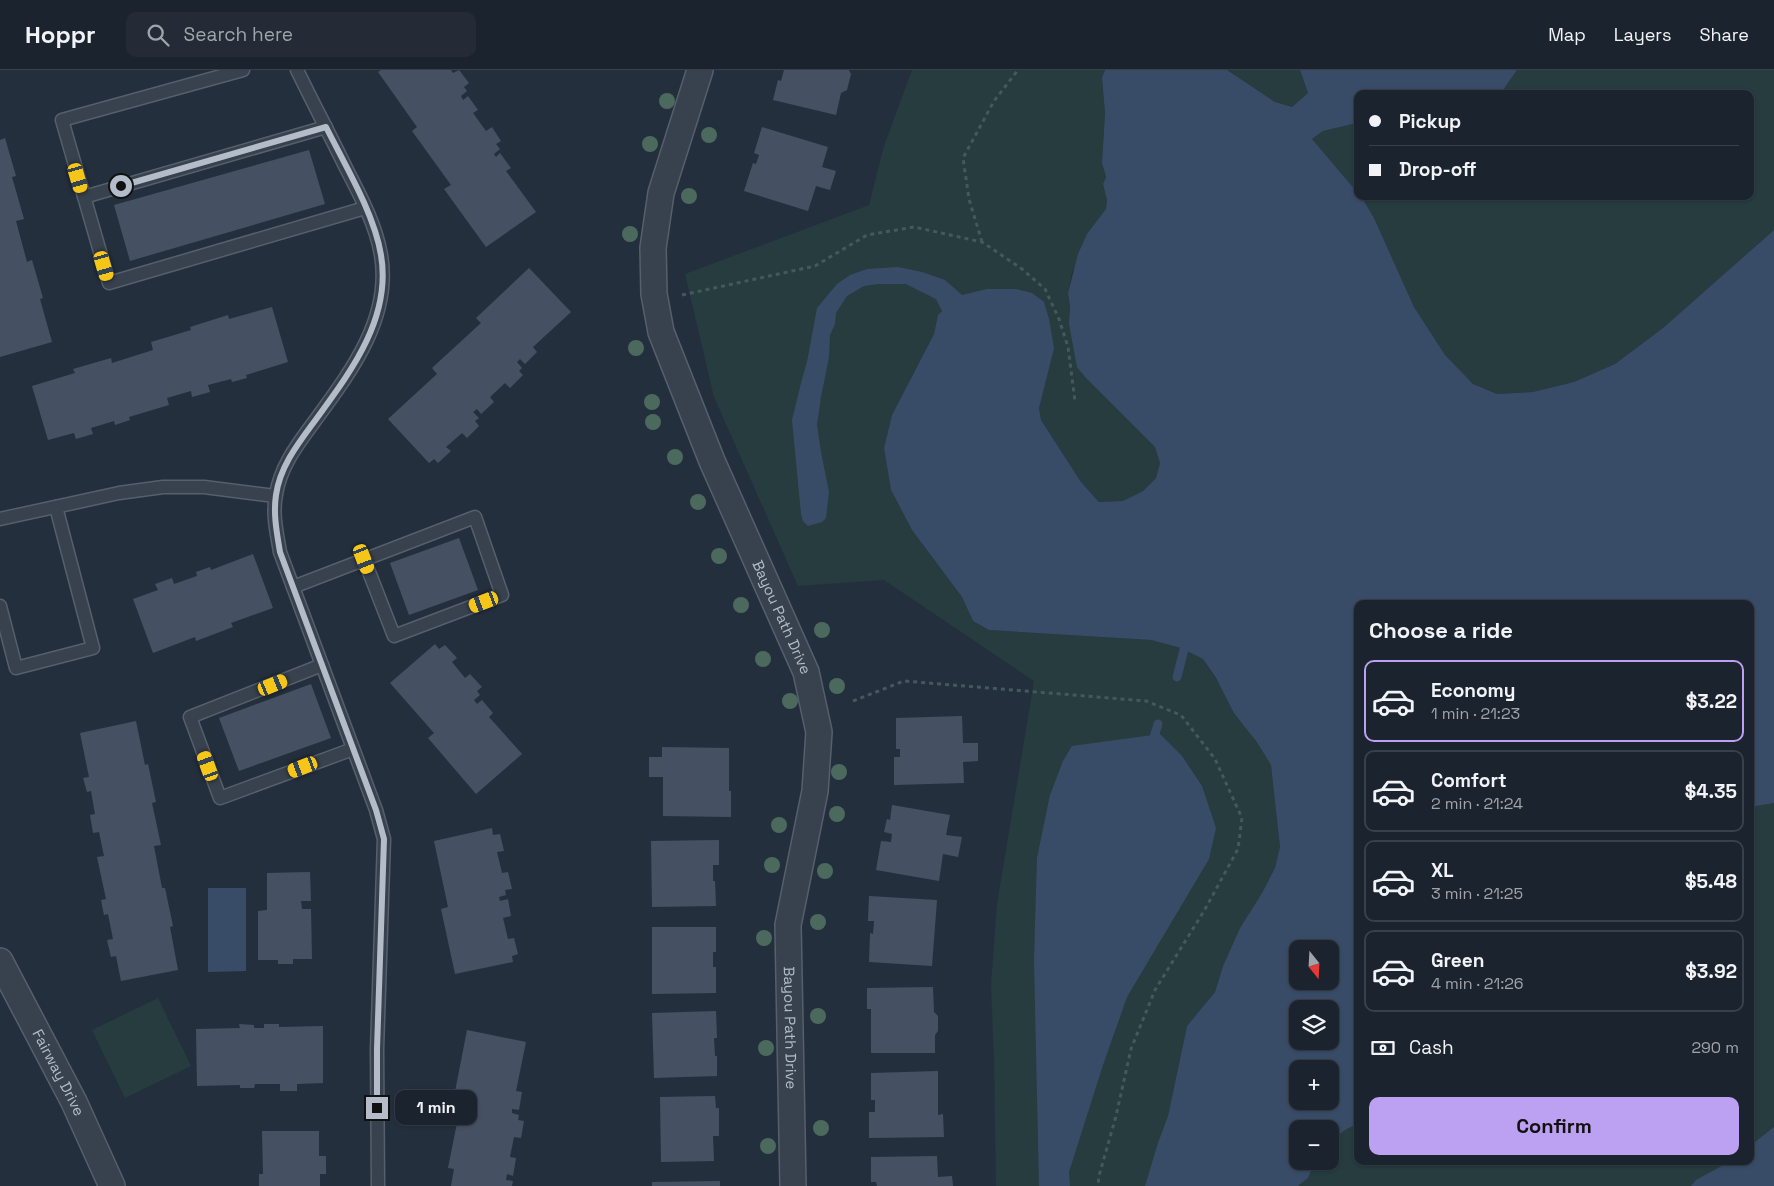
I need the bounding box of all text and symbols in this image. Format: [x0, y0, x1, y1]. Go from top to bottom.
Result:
search box [126, 12, 476, 57]
text: Hoppr [25, 19, 96, 50]
icon: search [144, 21, 172, 49]
text: Search here [184, 22, 293, 47]
text: Map [1548, 23, 1586, 46]
text: Layers [1614, 23, 1671, 46]
text: Share [1699, 23, 1749, 46]
text: Pickup [1399, 109, 1461, 134]
text: Drop-off [1399, 157, 1477, 182]
car [66, 162, 89, 194]
route start [110, 175, 132, 197]
car [92, 250, 115, 282]
car [351, 542, 376, 576]
street label: Bayou Path Drive [748, 557, 816, 677]
car [467, 590, 500, 614]
text: Choose a ride [1369, 616, 1513, 644]
car [256, 672, 289, 698]
text: Economy [1431, 678, 1515, 703]
icon: car [1371, 679, 1416, 724]
text: $3.22 [1686, 689, 1737, 714]
text: 1 min · 21:23 [1431, 703, 1520, 724]
car [195, 749, 220, 783]
car [286, 755, 319, 779]
text: Comfort [1431, 768, 1507, 793]
icon: car [1371, 769, 1416, 814]
text: $4.35 [1685, 779, 1737, 804]
text: 2 min · 21:24 [1431, 793, 1523, 814]
text: XL [1431, 858, 1454, 883]
icon: car [1371, 859, 1416, 904]
text: $5.48 [1685, 869, 1737, 894]
text: 3 min · 21:25 [1431, 883, 1523, 904]
north arrow [1289, 940, 1339, 990]
map controls [1289, 940, 1339, 1170]
text: Green [1431, 948, 1484, 973]
icon: car [1371, 949, 1416, 994]
text: $3.92 [1685, 959, 1737, 984]
street label: Bayou Path Drive [780, 966, 801, 1089]
text: 4 min · 21:26 [1431, 973, 1524, 994]
button: layers [1289, 1000, 1339, 1050]
street label: Fairway Drive [28, 1026, 89, 1119]
icon: cash [1369, 1034, 1397, 1062]
text: Cash [1409, 1035, 1454, 1060]
text: 290 m [1691, 1037, 1739, 1058]
button: + [1289, 1060, 1339, 1110]
callout: 1 min [394, 1090, 477, 1126]
route end [366, 1097, 388, 1119]
text: 1 min [416, 1097, 456, 1118]
button: Confirm [1369, 1097, 1739, 1155]
button: − [1289, 1120, 1339, 1170]

